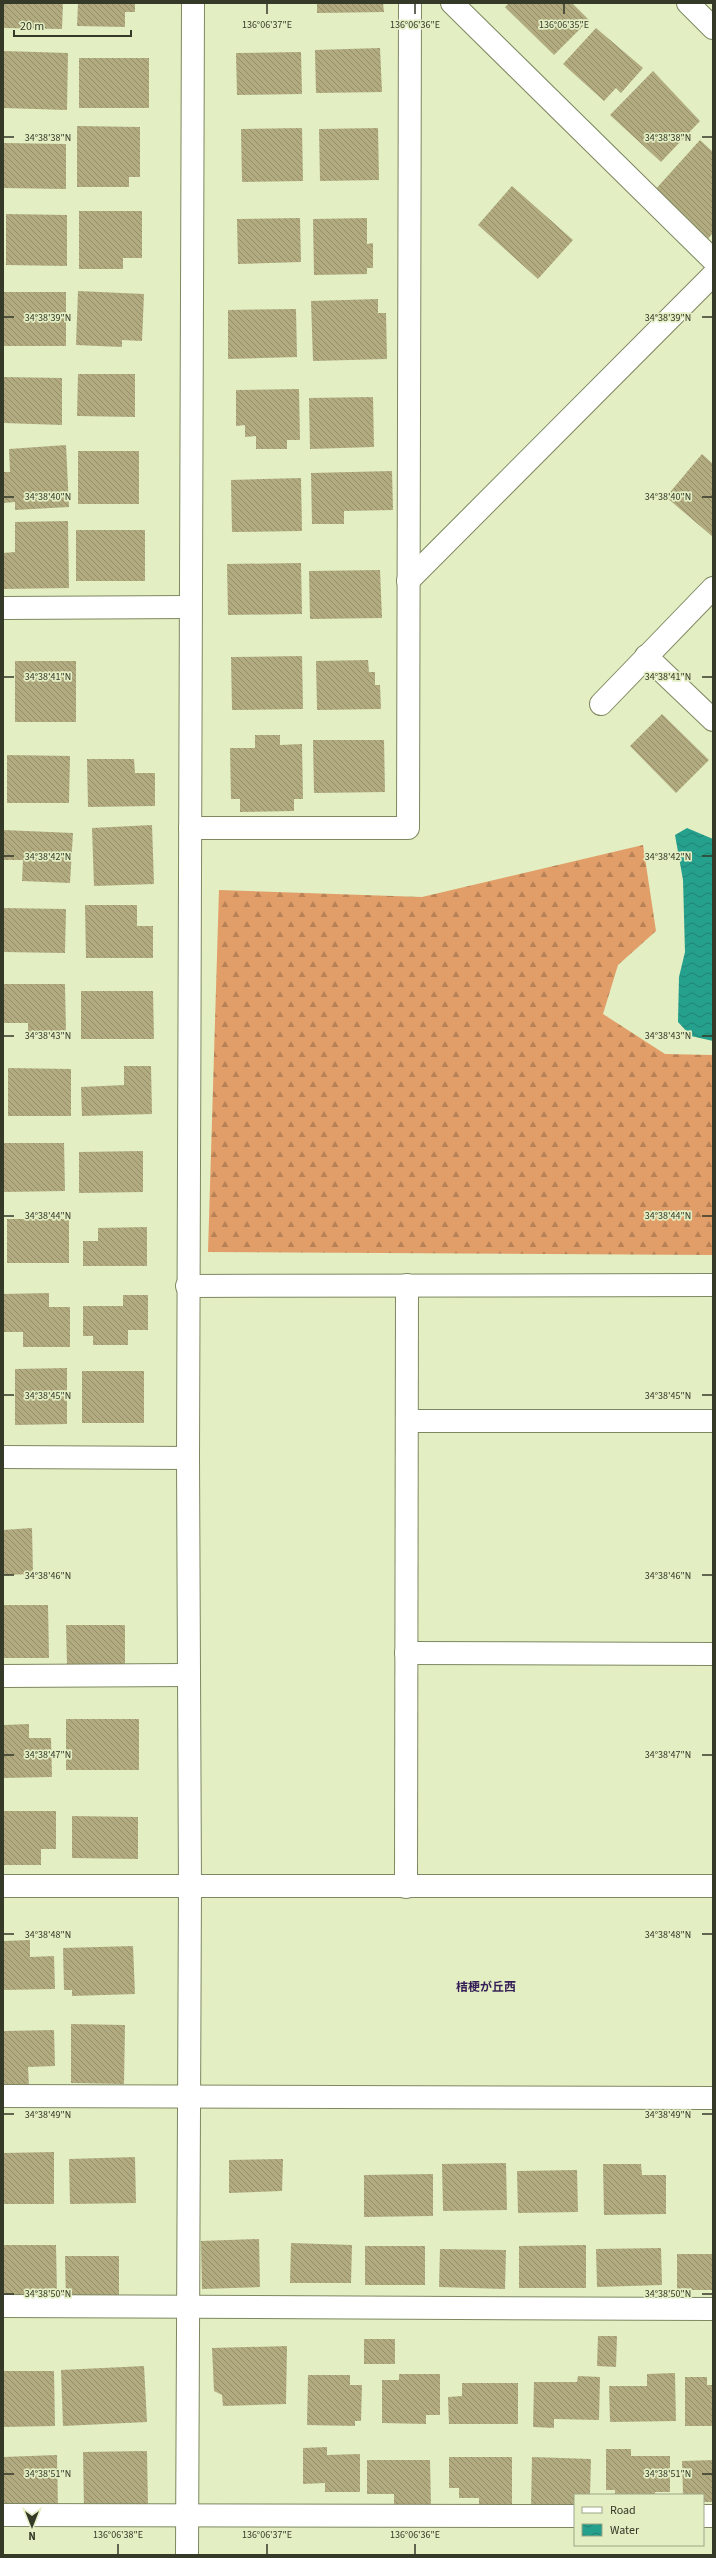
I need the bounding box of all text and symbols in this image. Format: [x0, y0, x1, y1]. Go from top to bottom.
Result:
scale bar [14, 12, 131, 38]
text: 20 m [20, 18, 44, 35]
text: 136°06'37"E [242, 18, 292, 32]
text: 136°06'36"E [390, 18, 440, 32]
text: 136°06'35"E [539, 18, 589, 32]
text: 34°38'38"N [25, 131, 71, 145]
text: 34°38'38"N [645, 131, 691, 145]
text: 34°38'39"N [25, 311, 71, 325]
text: 34°38'39"N [645, 311, 691, 325]
text: 34°38'40"N [25, 490, 71, 504]
text: 34°38'40"N [645, 490, 691, 504]
text: 34°38'41"N [25, 670, 71, 684]
text: 34°38'41"N [645, 670, 691, 684]
text: 34°38'42"N [25, 850, 71, 864]
text: 34°38'42"N [645, 850, 691, 864]
text: 34°38'43"N [25, 1029, 71, 1043]
text: 34°38'43"N [645, 1029, 691, 1043]
text: 34°38'44"N [25, 1209, 71, 1223]
text: 34°38'44"N [645, 1209, 691, 1223]
text: 34°38'45"N [25, 1389, 71, 1403]
text: 34°38'45"N [645, 1389, 691, 1403]
text: 34°38'46"N [25, 1569, 71, 1583]
text: 34°38'46"N [645, 1569, 691, 1583]
text: 34°38'47"N [25, 1748, 71, 1762]
text: 34°38'47"N [645, 1748, 691, 1762]
text: 34°38'48"N [25, 1928, 71, 1942]
text: 34°38'48"N [645, 1928, 691, 1942]
district label: 桔梗が丘西 [456, 1979, 516, 1996]
text: 34°38'49"N [25, 2108, 71, 2122]
text: 34°38'49"N [645, 2108, 691, 2122]
text: 34°38'50"N [25, 2287, 71, 2301]
text: 34°38'50"N [645, 2287, 691, 2301]
text: 34°38'51"N [25, 2467, 71, 2481]
text: 34°38'51"N [645, 2467, 691, 2481]
legend [574, 2494, 704, 2546]
text: Road [610, 2502, 636, 2519]
north arrow [12, 2506, 52, 2546]
text: Water [610, 2522, 640, 2539]
text: N [28, 2528, 36, 2543]
text: 136°06'38"E [93, 2528, 143, 2542]
text: 136°06'37"E [242, 2528, 292, 2542]
text: 136°06'36"E [390, 2528, 440, 2542]

